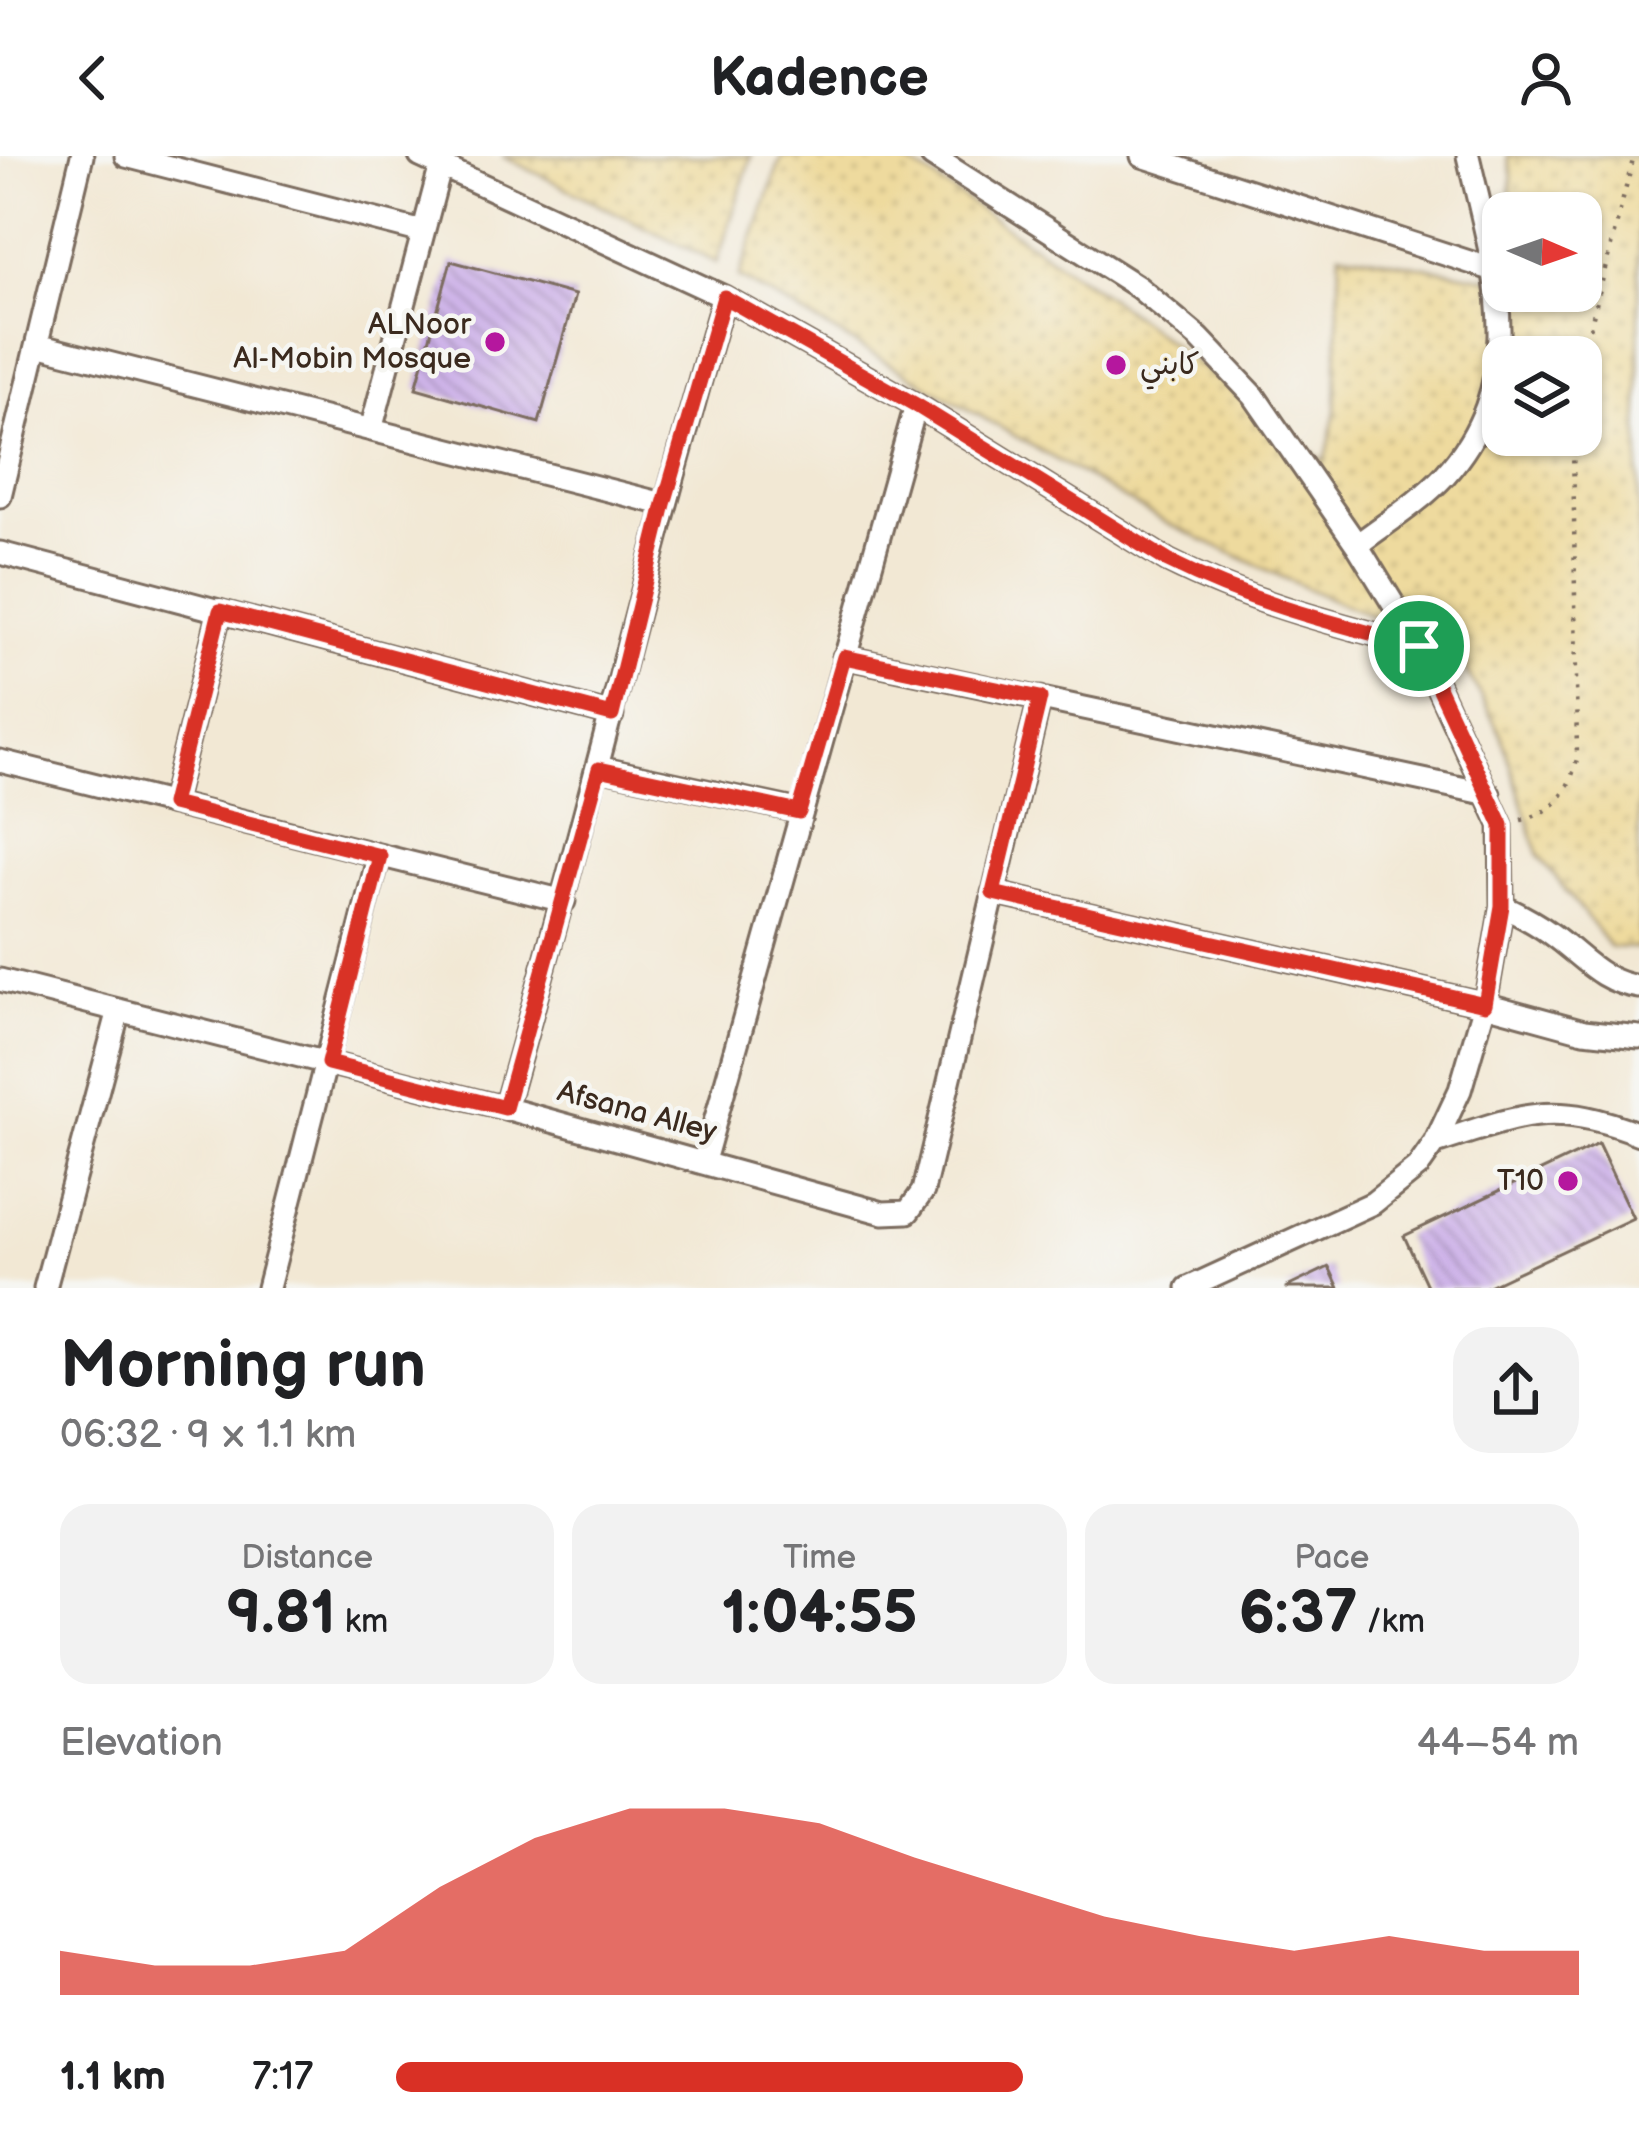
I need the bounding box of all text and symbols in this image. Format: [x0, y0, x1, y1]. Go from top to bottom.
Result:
icon: back [60, 45, 126, 111]
icon: person [1513, 45, 1579, 111]
text: Kadence [710, 46, 929, 111]
north arrow [1482, 192, 1602, 312]
map controls [1482, 192, 1602, 456]
place label: ALNoor Al-Mobin Mosque [233, 307, 472, 377]
marker: ALNoor Al-Mobin Mosque [482, 329, 508, 355]
button: layers [1482, 336, 1602, 456]
place label: كابني [1140, 347, 1200, 390]
marker: كابني [1103, 352, 1129, 378]
pin [1368, 595, 1470, 697]
icon: arrive [1386, 613, 1452, 679]
street label: Afsana Alley [554, 1073, 721, 1151]
place label: T10 [1497, 1163, 1544, 1199]
marker: T10 [1555, 1168, 1581, 1194]
text: Morning run [60, 1327, 426, 1406]
button: share [1453, 1327, 1579, 1453]
text: 06:32 · 9 × 1.1 km [60, 1412, 356, 1459]
text: Distance [241, 1538, 373, 1578]
text: Time [783, 1538, 856, 1578]
text: Pace [1294, 1538, 1369, 1578]
text: 9.81 [226, 1578, 336, 1650]
text: 1:04:55 [721, 1578, 918, 1650]
text: 6:37 [1239, 1578, 1358, 1650]
text: km [336, 1602, 388, 1642]
text: /km [1358, 1602, 1425, 1642]
text: Elevation [60, 1720, 223, 1767]
text: 44–54 m [1417, 1720, 1579, 1767]
text: 1.1 km [60, 2054, 166, 2101]
text: 7:17 [252, 2054, 313, 2101]

